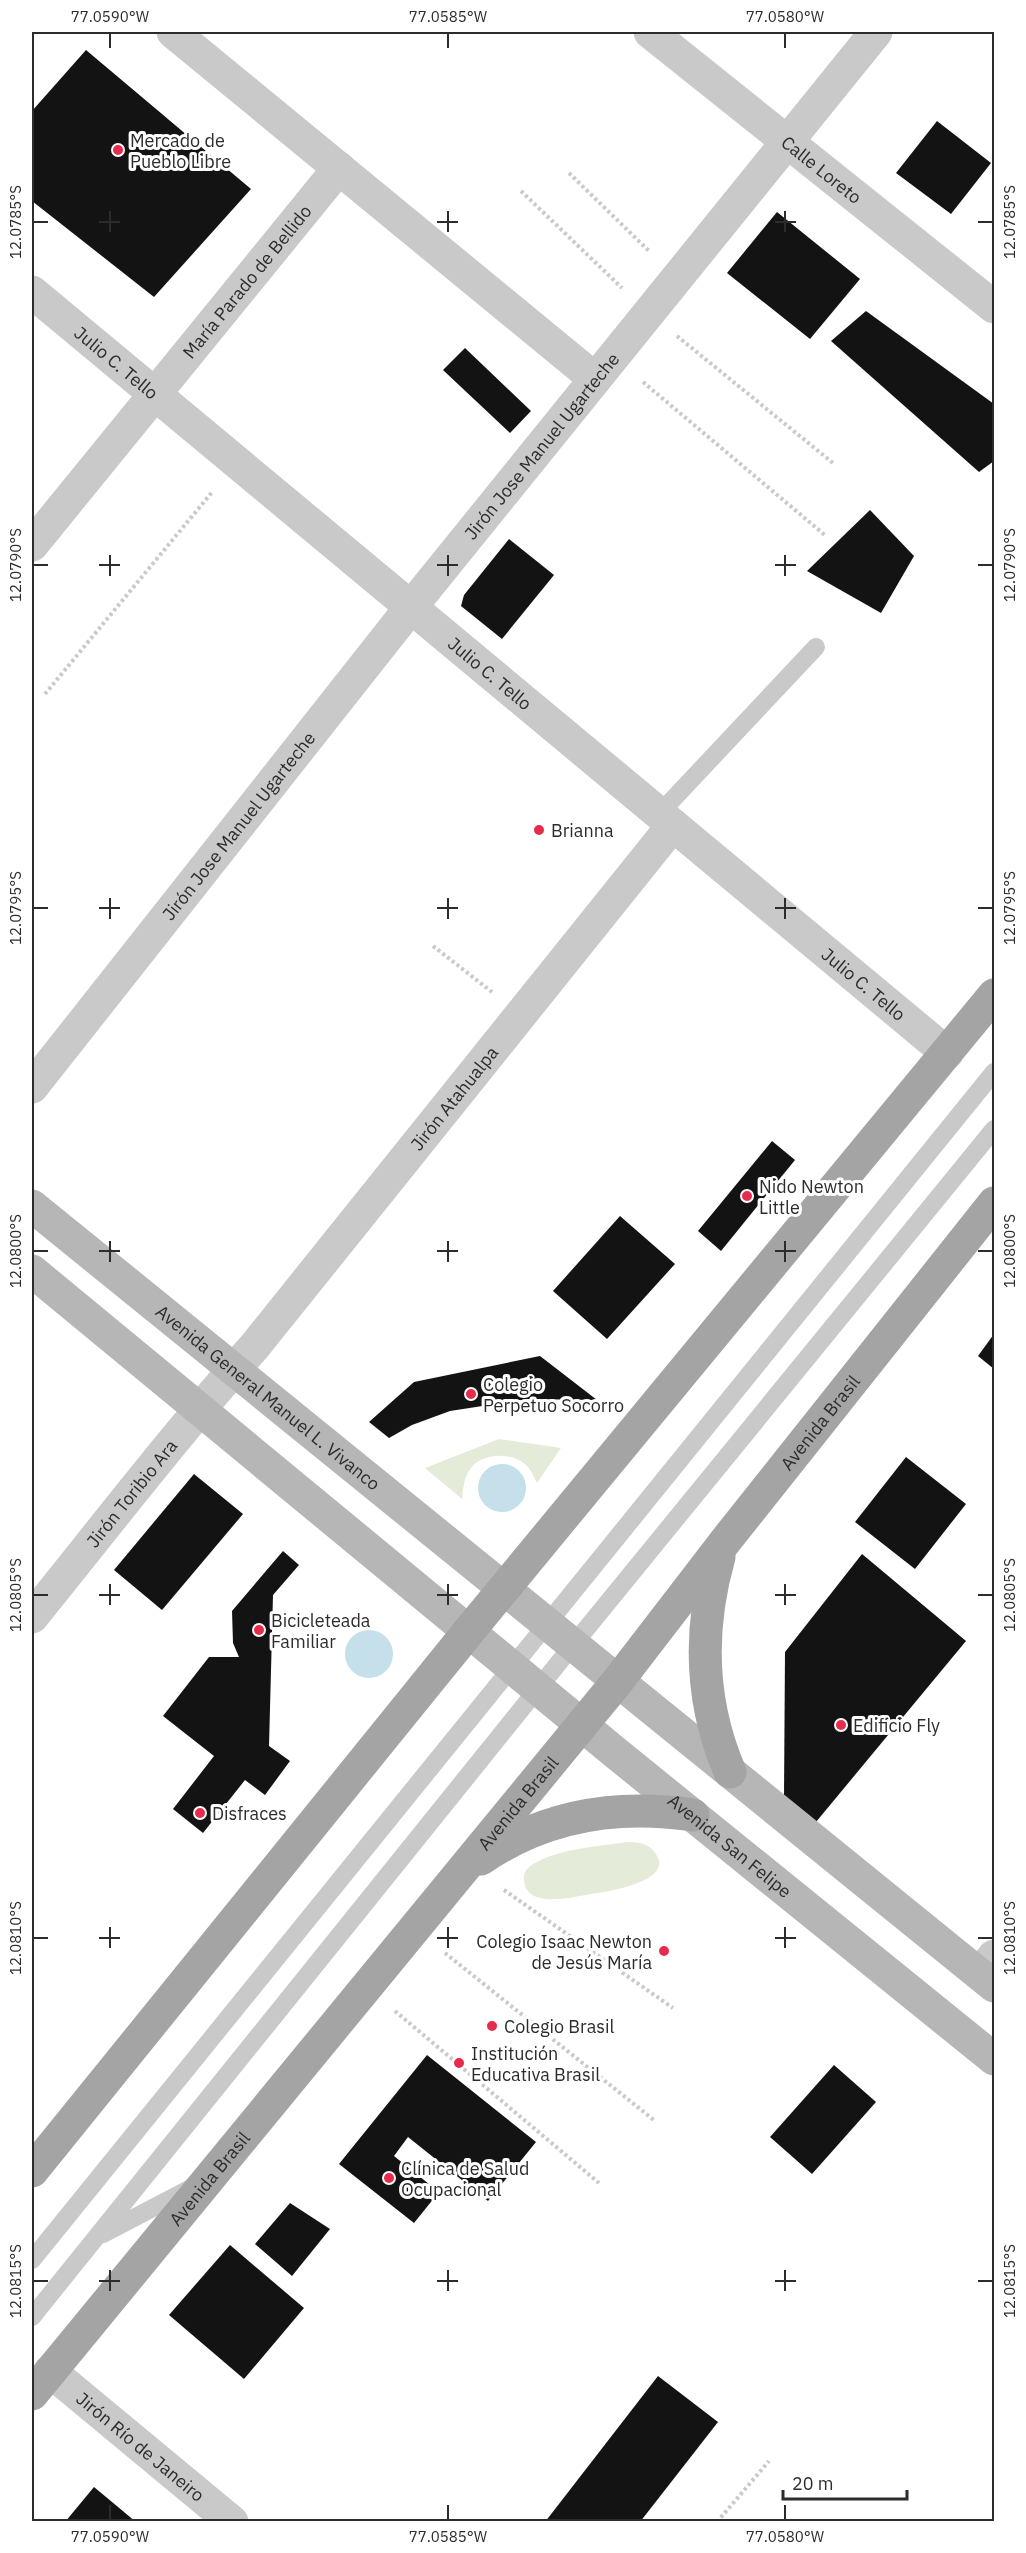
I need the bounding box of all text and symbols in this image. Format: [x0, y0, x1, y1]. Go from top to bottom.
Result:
text: 77.0590°W [71, 7, 150, 26]
text: 77.0585°W [409, 7, 488, 26]
text: 77.0580°W [746, 7, 825, 26]
place label: Mercado de Pueblo Libre [130, 129, 231, 173]
street label: Calle Loreto [777, 130, 867, 208]
marker: Mercado de Pueblo Libre [111, 143, 125, 157]
text: 12.0785°S [6, 185, 25, 259]
text: 12.0785°S [1000, 185, 1019, 259]
street label: María Parado de Bellido [177, 200, 316, 363]
street label: Julio C. Tello [70, 321, 163, 404]
street label: Jirón Jose Manuel Ugarteche [459, 347, 624, 544]
text: 12.0790°S [6, 528, 25, 602]
text: 12.0790°S [1000, 528, 1019, 602]
street label: Julio C. Tello [444, 632, 537, 715]
street label: Jirón Jose Manuel Ugarteche [157, 727, 320, 925]
place label: Brianna [551, 819, 614, 842]
marker: Brianna [532, 823, 546, 837]
text: 12.0795°S [6, 871, 25, 945]
text: 12.0795°S [1000, 871, 1019, 945]
street label: Julio C. Tello [817, 942, 911, 1025]
street label: Jirón Atahualpa [405, 1041, 503, 1155]
place label: Nido Newton Little [759, 1175, 864, 1219]
marker: Nido Newton Little [740, 1189, 754, 1203]
text: 12.0800°S [6, 1214, 25, 1288]
text: 12.0800°S [1000, 1214, 1019, 1288]
street label: Avenida General Manuel L. Vivanco [151, 1299, 385, 1495]
street label: Avenida Brasil [775, 1370, 865, 1474]
place label: Colegio Perpetuo Socorro [483, 1373, 624, 1417]
marker: Colegio Perpetuo Socorro [464, 1387, 478, 1401]
street label: Jirón Toribio Ara [81, 1434, 182, 1552]
text: 12.0805°S [6, 1558, 25, 1632]
text: 12.0805°S [1000, 1558, 1019, 1632]
place label: Bicicleteada Familiar [271, 1609, 371, 1653]
marker: Bicicleteada Familiar [252, 1623, 266, 1637]
place label: Edificio Fly [853, 1714, 940, 1737]
marker: Edificio Fly [834, 1718, 848, 1732]
street label: Avenida Brasil [472, 1751, 563, 1855]
street label: Avenida San Felipe [663, 1788, 797, 1902]
place label: Disfraces [212, 1802, 287, 1825]
marker: Disfraces [193, 1806, 207, 1820]
text: 12.0810°S [6, 1901, 25, 1975]
text: 12.0810°S [1000, 1901, 1019, 1975]
place label: Colegio Isaac Newton de Jesús María [476, 1930, 652, 1974]
marker: Colegio Isaac Newton de Jesús María [657, 1944, 671, 1958]
place label: Colegio Brasil [504, 2015, 615, 2038]
marker: Colegio Brasil [485, 2019, 499, 2033]
place label: Institución Educativa Brasil [471, 2042, 600, 2086]
marker: Institución Educativa Brasil [452, 2056, 466, 2070]
street label: Avenida Brasil [164, 2127, 255, 2230]
place label: Clínica de Salud Ocupacional [401, 2157, 529, 2201]
marker: Clínica de Salud Ocupacional [382, 2171, 396, 2185]
text: 12.0815°S [6, 2244, 25, 2318]
text: 12.0815°S [1000, 2244, 1019, 2318]
street label: Jirón Río de Janeiro [72, 2386, 210, 2506]
scale bar [783, 2463, 908, 2501]
text: 20 m [792, 2472, 834, 2495]
text: 77.0590°W [71, 2527, 150, 2546]
text: 77.0585°W [409, 2527, 488, 2546]
text: 77.0580°W [746, 2527, 825, 2546]

